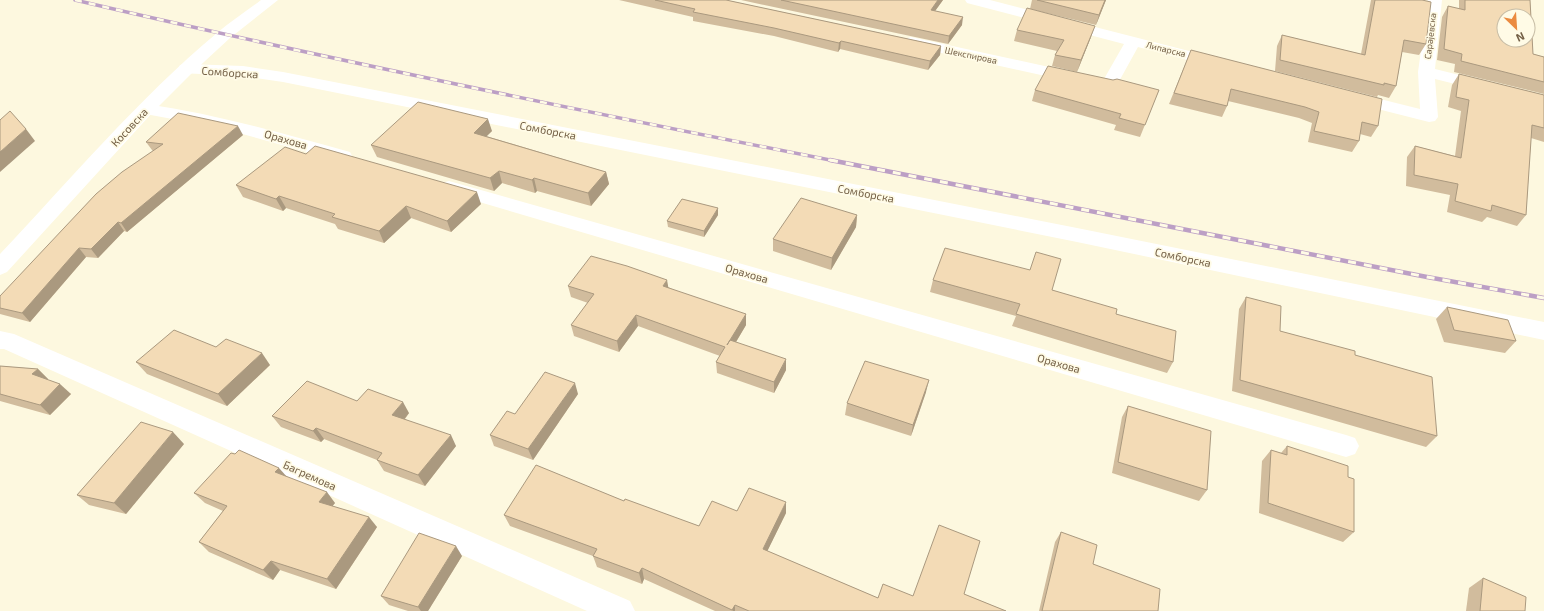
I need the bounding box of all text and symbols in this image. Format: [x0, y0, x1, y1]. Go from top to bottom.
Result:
north arrow [1496, 8, 1536, 48]
street label: Сарајевска [1422, 12, 1438, 60]
text: N [1514, 30, 1527, 45]
street label: Липарска [1145, 39, 1187, 59]
street label: Шекспирова [944, 44, 998, 66]
street label: Сомборска [201, 64, 259, 80]
street label: Косовска [108, 105, 150, 149]
street label: Сомборска [519, 118, 577, 142]
street label: Орахова [263, 127, 309, 151]
street label: Сомборска [837, 181, 895, 205]
street label: Сомборска [1154, 245, 1212, 269]
street label: Орахова [724, 261, 770, 285]
street label: Орахова [1036, 351, 1082, 375]
street label: Багремова [281, 458, 339, 492]

